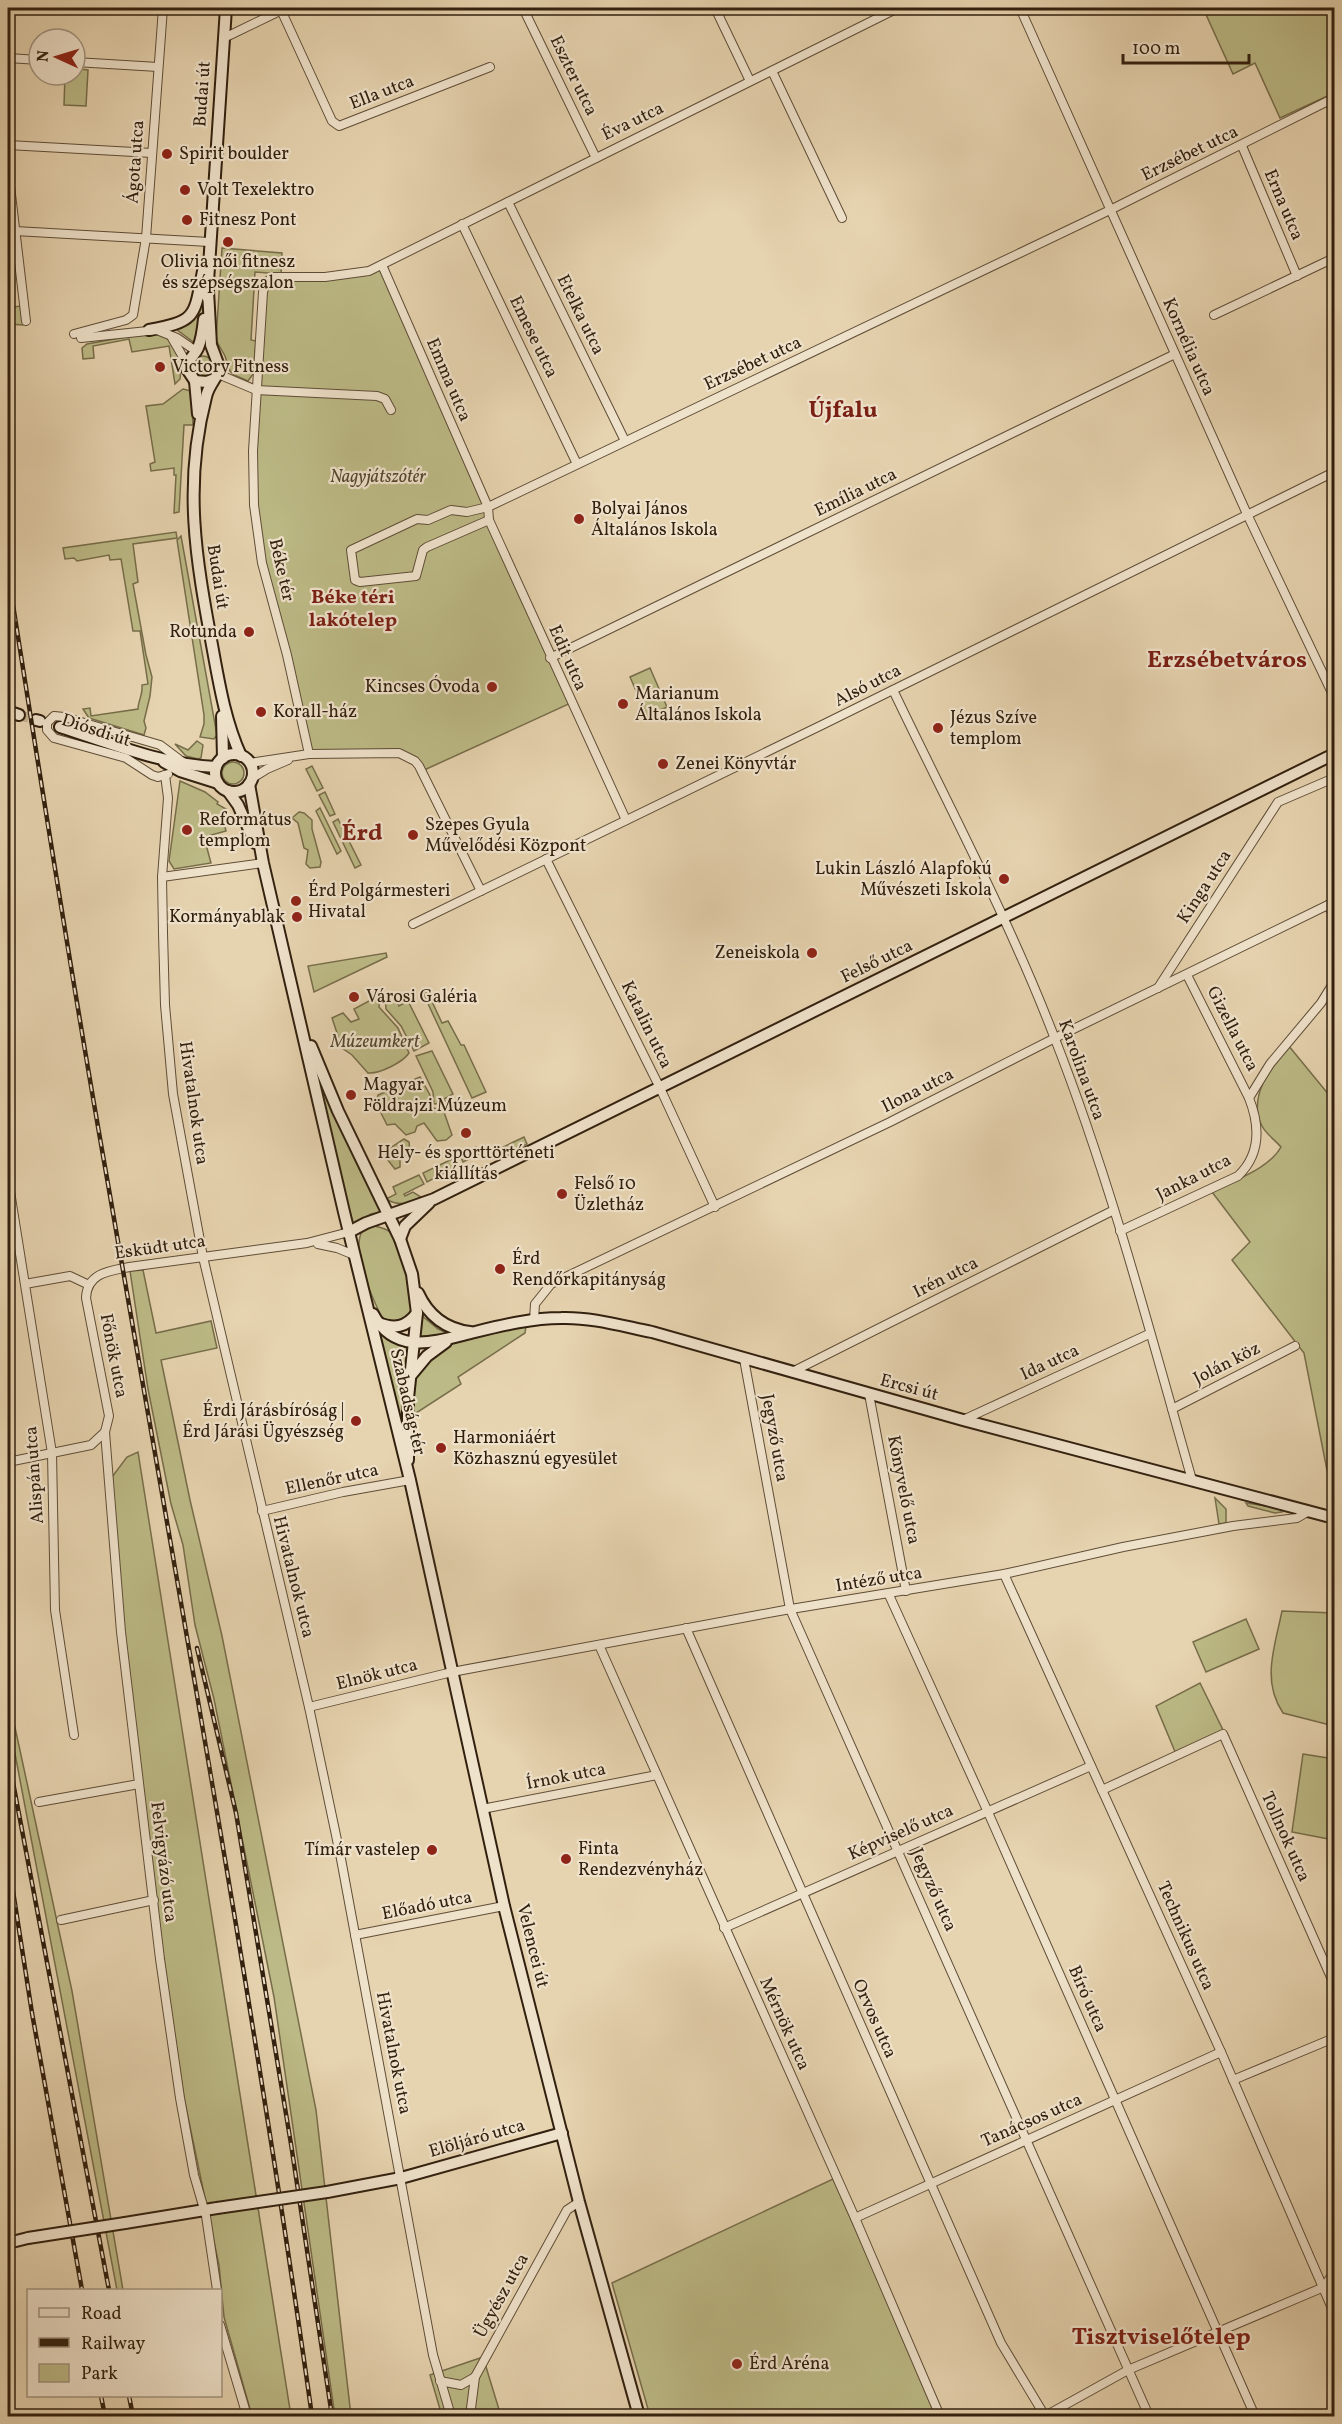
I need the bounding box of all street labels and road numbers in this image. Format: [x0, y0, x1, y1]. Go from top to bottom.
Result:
street label: Eszter utca [543, 32, 603, 120]
street label: Budai út [188, 60, 218, 128]
street label: Ella utca [346, 69, 418, 117]
street label: Éva utca [598, 96, 668, 148]
street label: Ágota utca [121, 119, 151, 205]
street label: Erzsébet utca [1137, 120, 1243, 188]
street label: Erna utca [1257, 166, 1309, 244]
street label: Etelka utca [550, 271, 610, 359]
street label: Emese utca [502, 292, 564, 382]
street label: Kornélia utca [1155, 294, 1221, 400]
street label: Erzsébet utca [700, 330, 806, 398]
street label: Emma utca [419, 334, 477, 426]
street label: Emília utca [811, 462, 901, 524]
street label: Béke tér [262, 536, 300, 604]
street label: Budai út [199, 542, 235, 612]
street label: Edit utca [541, 621, 593, 695]
street label: Alsó utca [830, 658, 906, 714]
street label: Diósdi út [58, 708, 134, 754]
street label: Kinga utca [1172, 845, 1238, 929]
street label: Felső utca [837, 934, 917, 990]
street label: Katalin utca [614, 977, 678, 1073]
street label: Gizella utca [1200, 982, 1264, 1076]
street label: Karolina utca [1051, 1016, 1111, 1124]
street label: Hivatalnok utca [172, 1040, 214, 1167]
street label: Ilona utca [878, 1062, 958, 1120]
street label: Janka utca [1152, 1148, 1236, 1208]
street label: Esküdt utca [113, 1229, 207, 1267]
street label: Irén utca [909, 1251, 983, 1305]
street label: Főnök utca [93, 1312, 133, 1400]
street label: Jolán köz [1189, 1336, 1265, 1392]
street label: Ida utca [1016, 1338, 1084, 1388]
street label: Szabadság tér [383, 1346, 431, 1458]
street label: Ercsi út [877, 1368, 941, 1408]
street label: Jegyző utca [754, 1392, 794, 1484]
street label: Alispán utca [19, 1425, 51, 1525]
street label: Könyvelő utca [880, 1433, 926, 1547]
street label: Ellenőr utca [283, 1458, 381, 1502]
street label: Hivatalnok utca [266, 1513, 320, 1641]
street label: Intéző utca [834, 1561, 924, 1599]
street label: Elnök utca [334, 1653, 420, 1697]
street label: Írnok utca [524, 1757, 608, 1797]
street label: Tollnok utca [1254, 1788, 1316, 1886]
street label: Képviselő utca [844, 1799, 958, 1867]
street label: Felvigyázó utca [143, 1800, 183, 1924]
street label: Jegyző utca [904, 1844, 963, 1936]
street label: Technikus utca [1150, 1878, 1220, 1994]
street label: Előadó utca [380, 1885, 474, 1927]
street label: Velencei út [509, 1901, 555, 1991]
street label: Bíró utca [1061, 1962, 1113, 2036]
street label: Mérnök utca [752, 1974, 816, 2074]
street label: Orvos utca [845, 1975, 903, 2063]
street label: Hivatalnok utca [369, 1989, 417, 2117]
street label: Tanácsos utca [978, 2088, 1086, 2154]
street label: Elöljáró utca [426, 2113, 528, 2165]
street label: Ügyész utca [469, 2249, 536, 2343]

